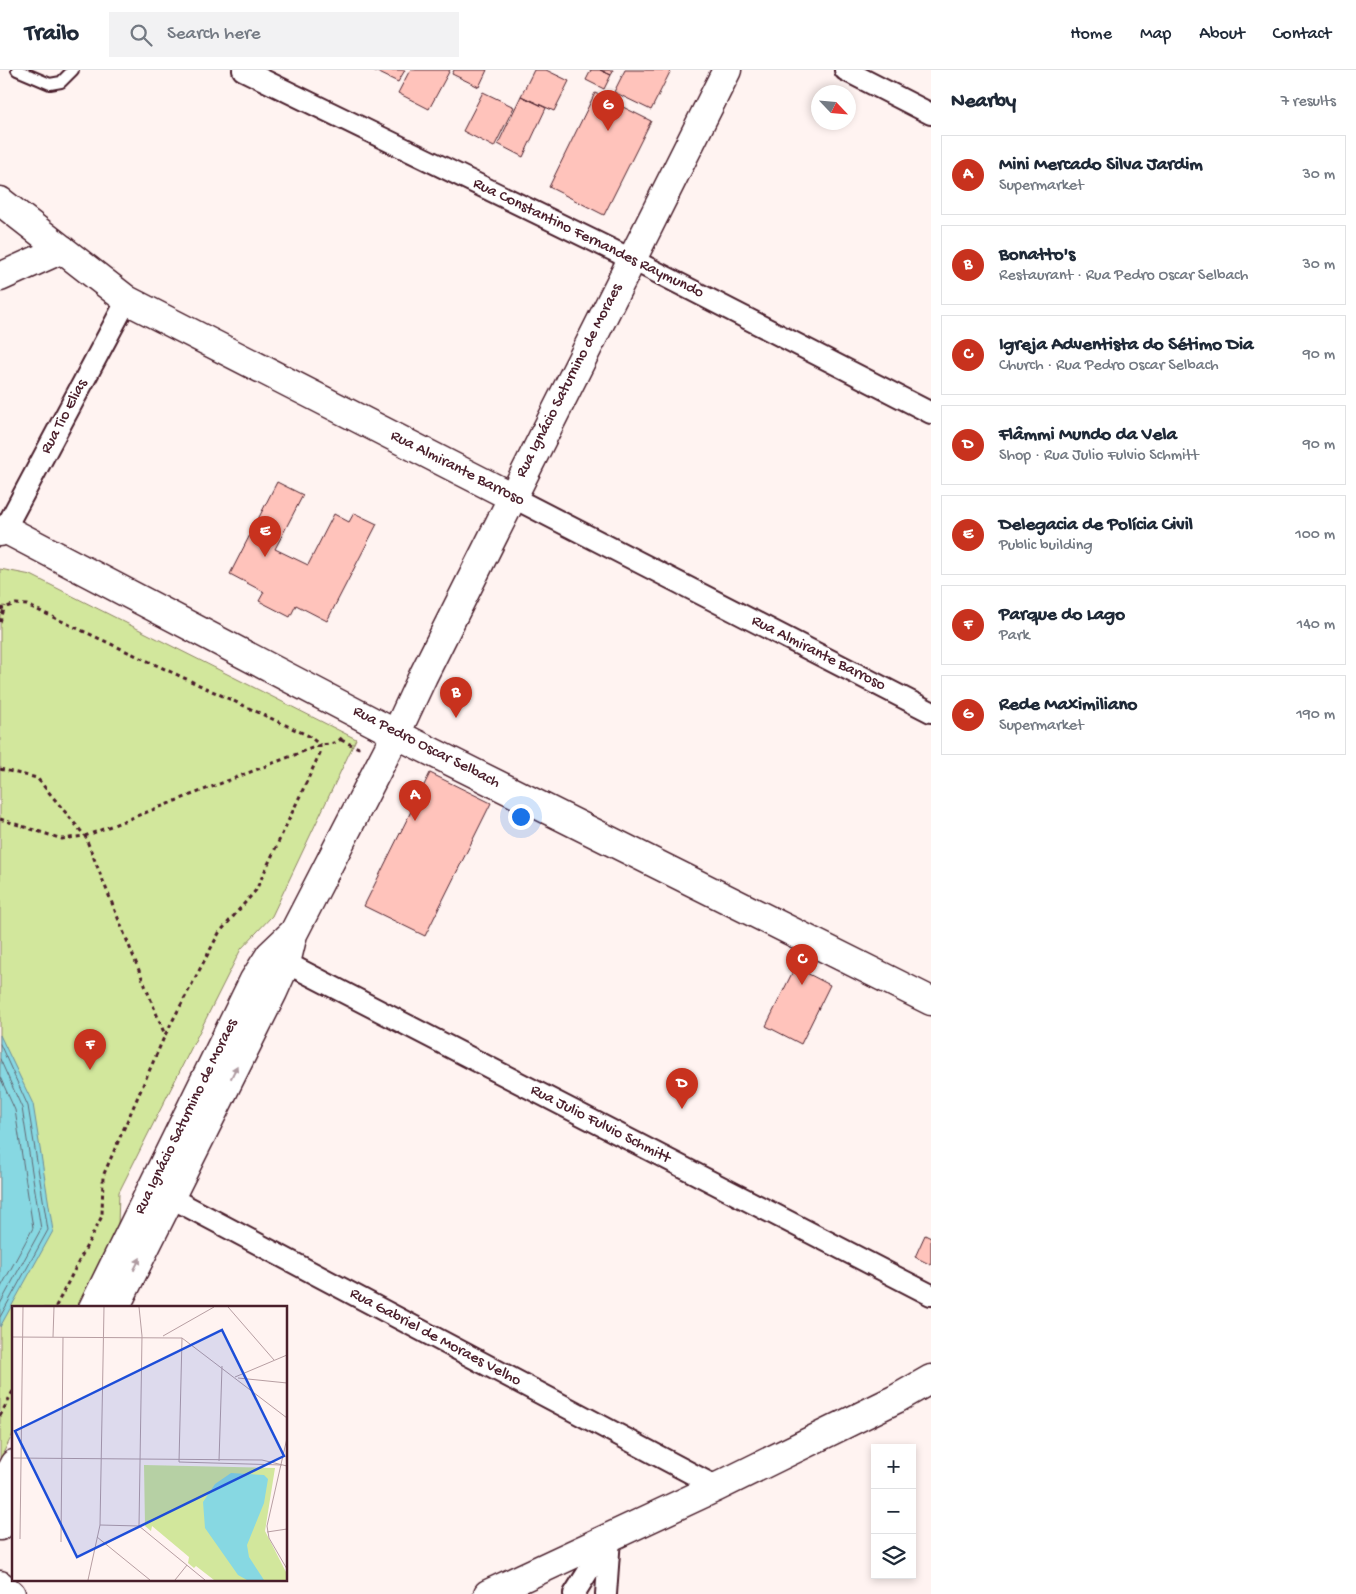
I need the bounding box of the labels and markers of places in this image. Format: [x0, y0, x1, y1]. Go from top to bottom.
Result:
pin: G [592, 90, 624, 131]
pin: E [249, 516, 281, 557]
pin: B [440, 677, 472, 718]
pin: A [399, 780, 431, 821]
pin: C [786, 944, 818, 985]
pin: F [74, 1029, 106, 1070]
pin: D [666, 1068, 698, 1109]

